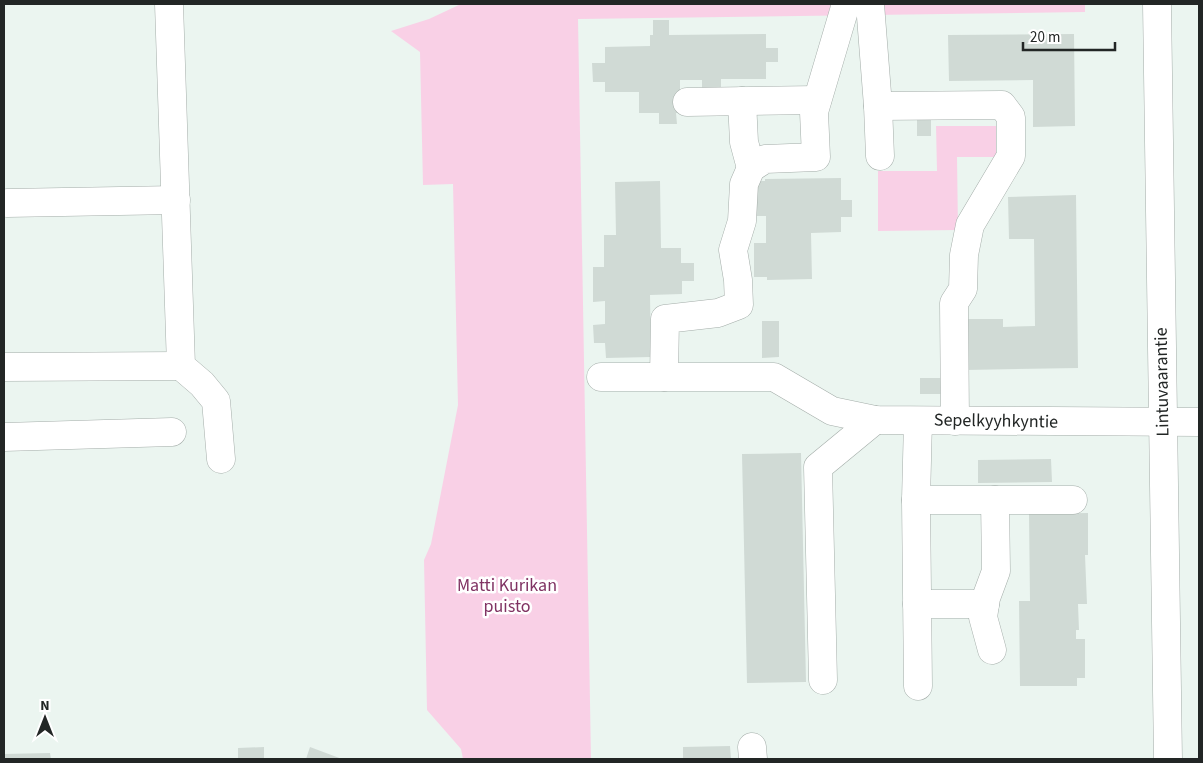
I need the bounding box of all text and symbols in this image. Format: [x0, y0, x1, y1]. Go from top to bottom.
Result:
scale bar [1023, 20, 1116, 52]
text: 20 m [1030, 27, 1060, 48]
street label: Lintuvaarantie [1149, 327, 1175, 437]
street label: Sepelkyyhkyntie [934, 407, 1058, 435]
park label: Matti Kurikan puisto [457, 573, 557, 619]
north arrow [20, 693, 70, 743]
text: N [40, 696, 50, 716]

